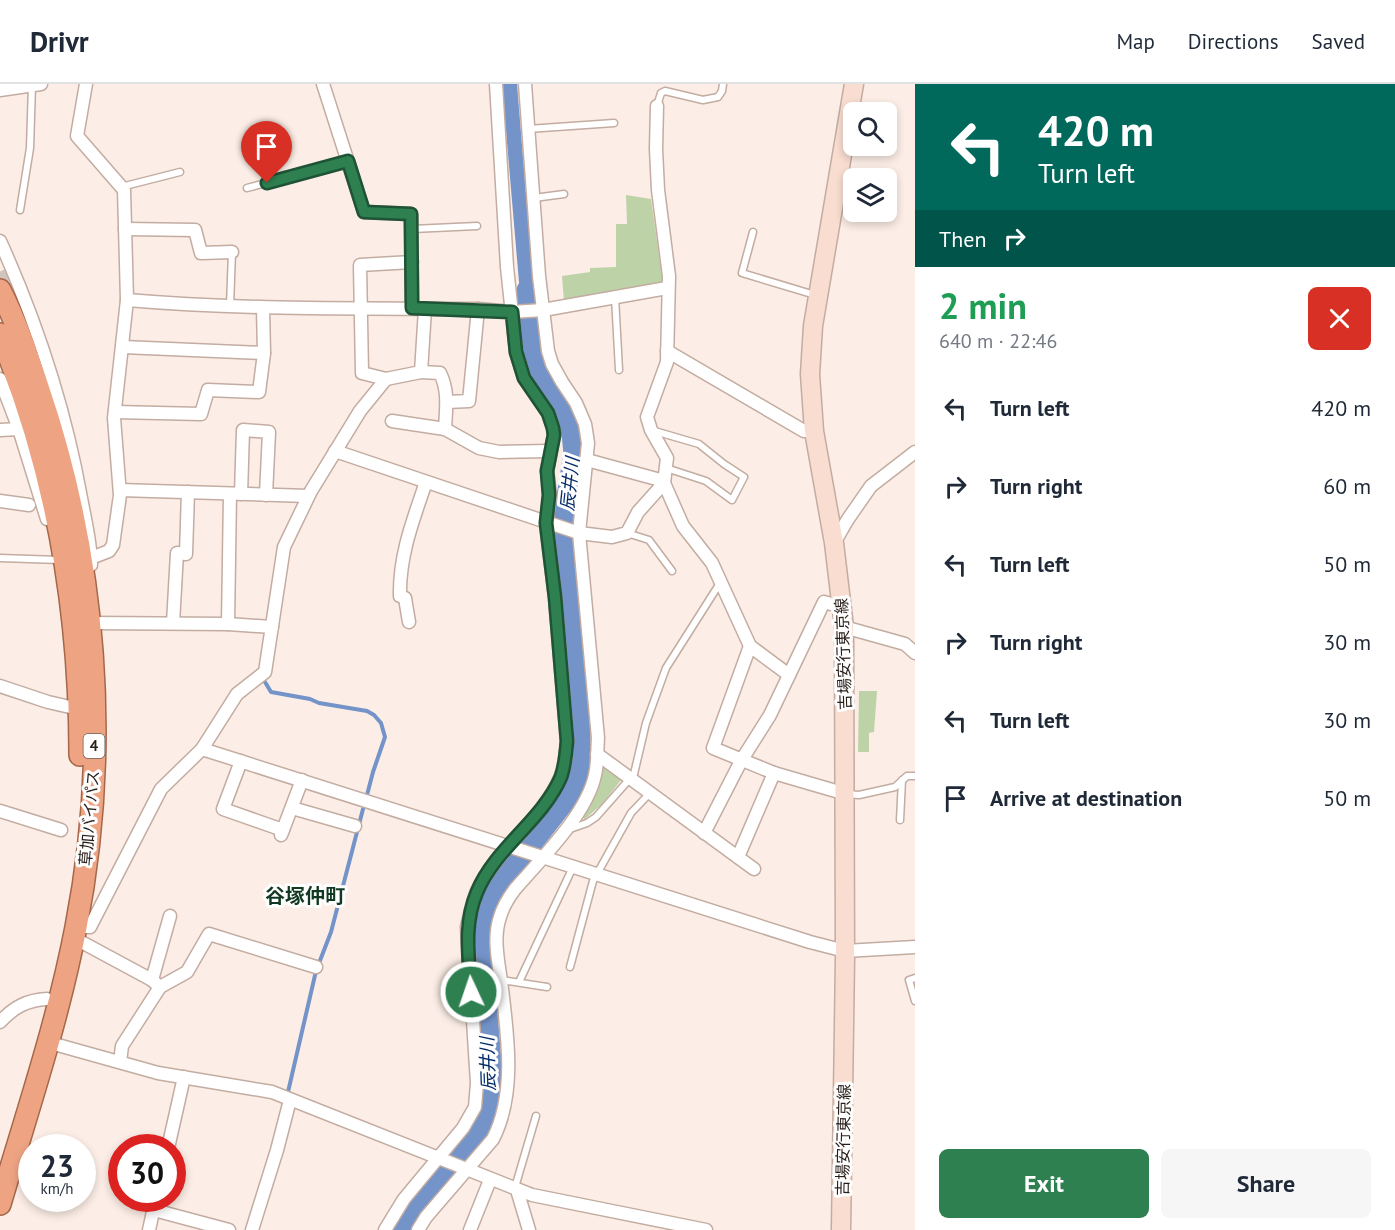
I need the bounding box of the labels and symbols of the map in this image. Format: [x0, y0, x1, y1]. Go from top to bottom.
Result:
pin [241, 121, 292, 183]
water label: 辰井川 [555, 454, 584, 512]
street label: 吉場安行東京線 [831, 598, 855, 710]
road number: 4 [84, 734, 104, 758]
street label: 草加バイパス [75, 769, 103, 867]
district label: 谷塚仲町 [265, 883, 345, 909]
position arrow [439, 960, 503, 1024]
water label: 辰井川 [475, 1035, 500, 1091]
street label: 吉場安行東京線 [832, 1084, 854, 1196]
speed limit sign: 30 [108, 1134, 186, 1212]

